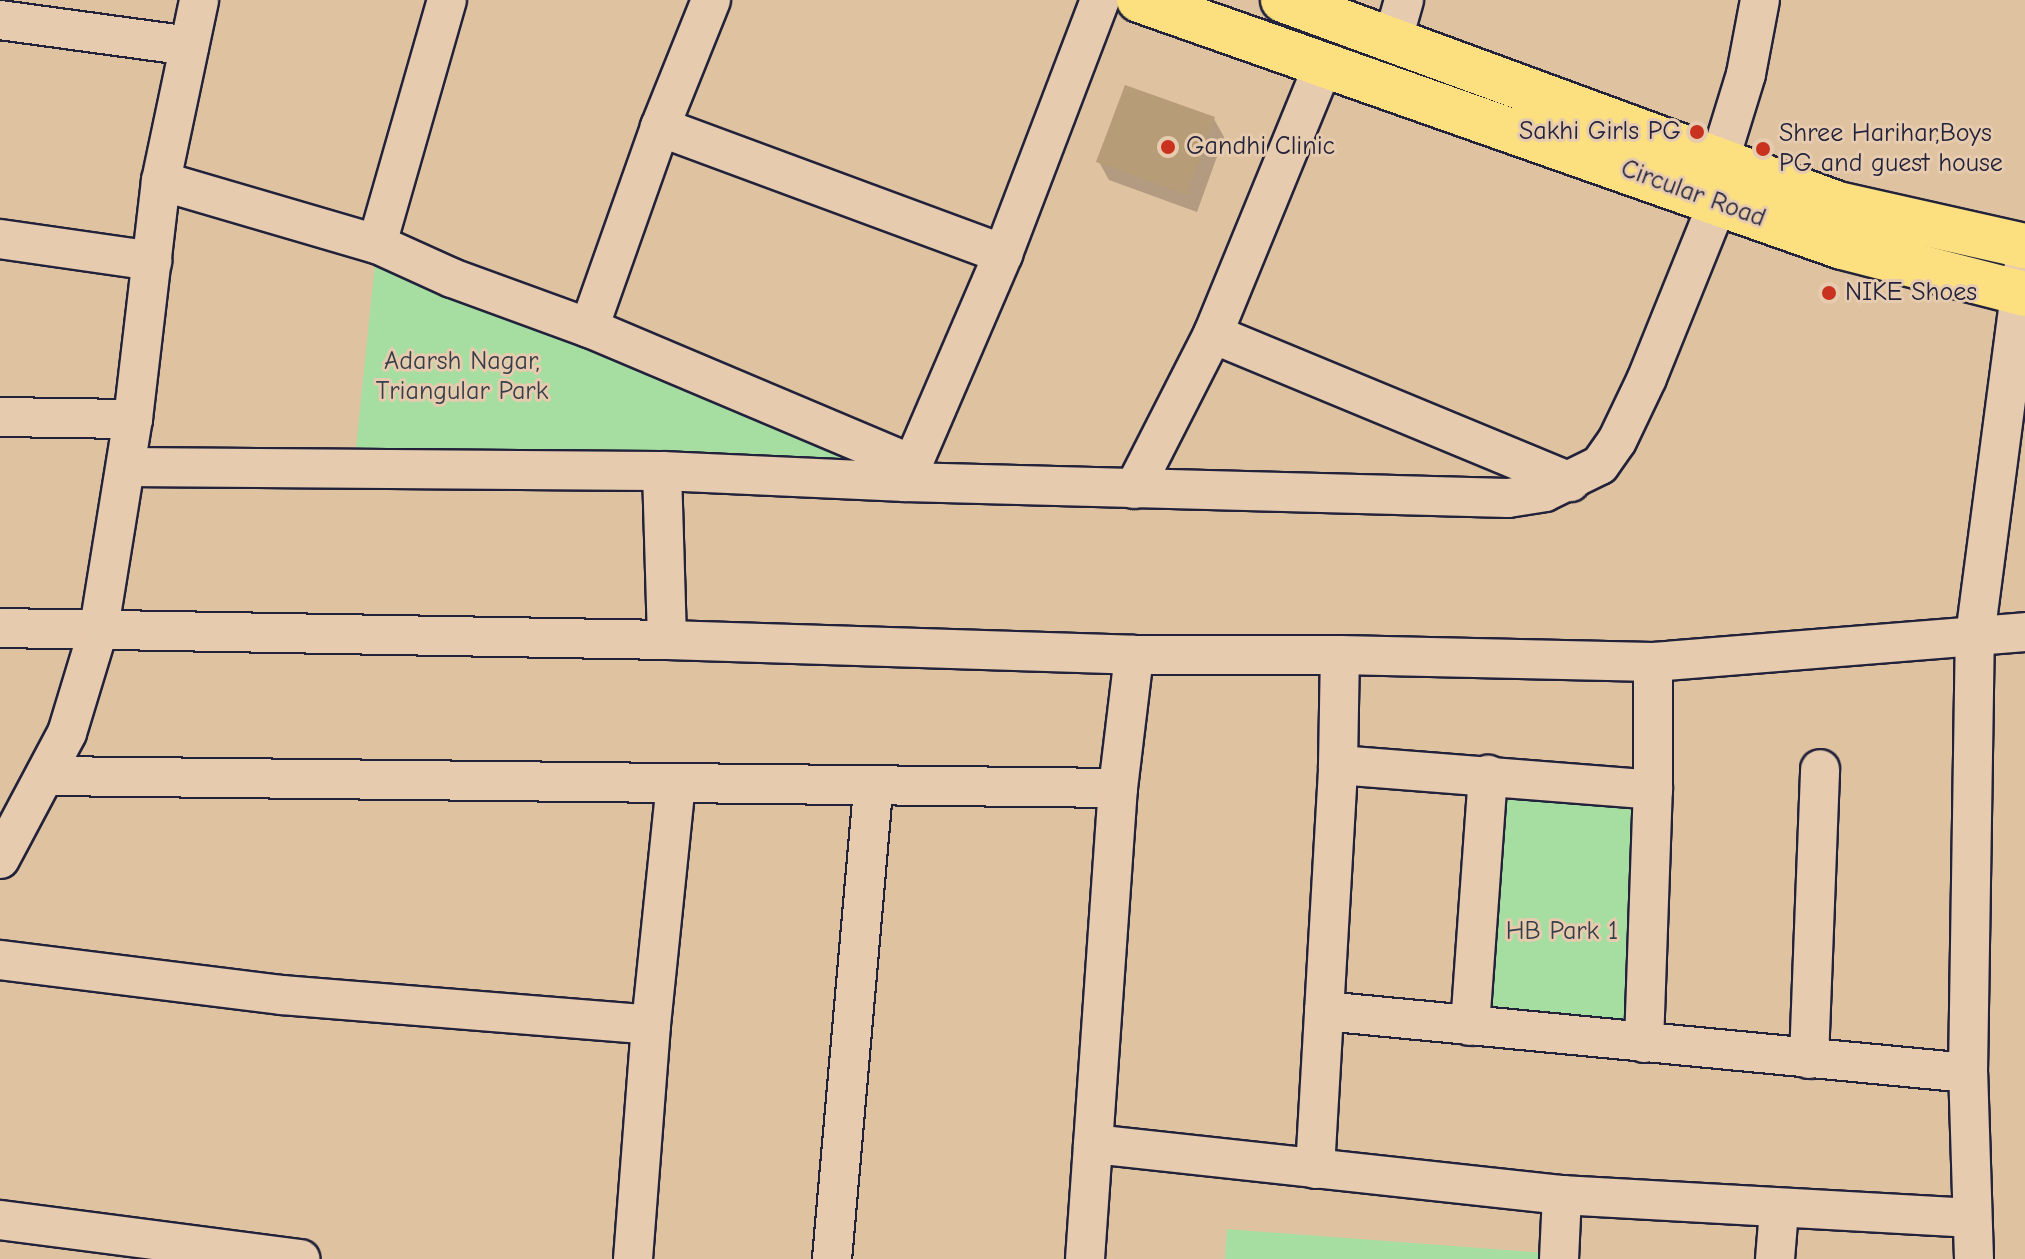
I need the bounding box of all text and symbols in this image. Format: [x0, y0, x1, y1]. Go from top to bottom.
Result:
place label: Sakhi Girls PG [1519, 116, 1681, 148]
place label: Shree Harihar,Boys PG and guest house [1779, 118, 2003, 180]
marker: Sakhi Girls PG [1688, 123, 1706, 141]
place label: Gandhi Clinic [1186, 131, 1335, 163]
marker: Gandhi Clinic [1157, 136, 1179, 158]
marker: Shree Harihar,Boys PG and guest house [1754, 140, 1772, 158]
street label: Circular Road [1616, 153, 1770, 235]
place label: NIKE Shoes [1845, 277, 1977, 309]
marker: NIKE Shoes [1820, 284, 1838, 302]
park label: Adarsh Nagar, Triangular Park [376, 346, 548, 408]
park label: HB Park 1 [1506, 916, 1618, 948]

